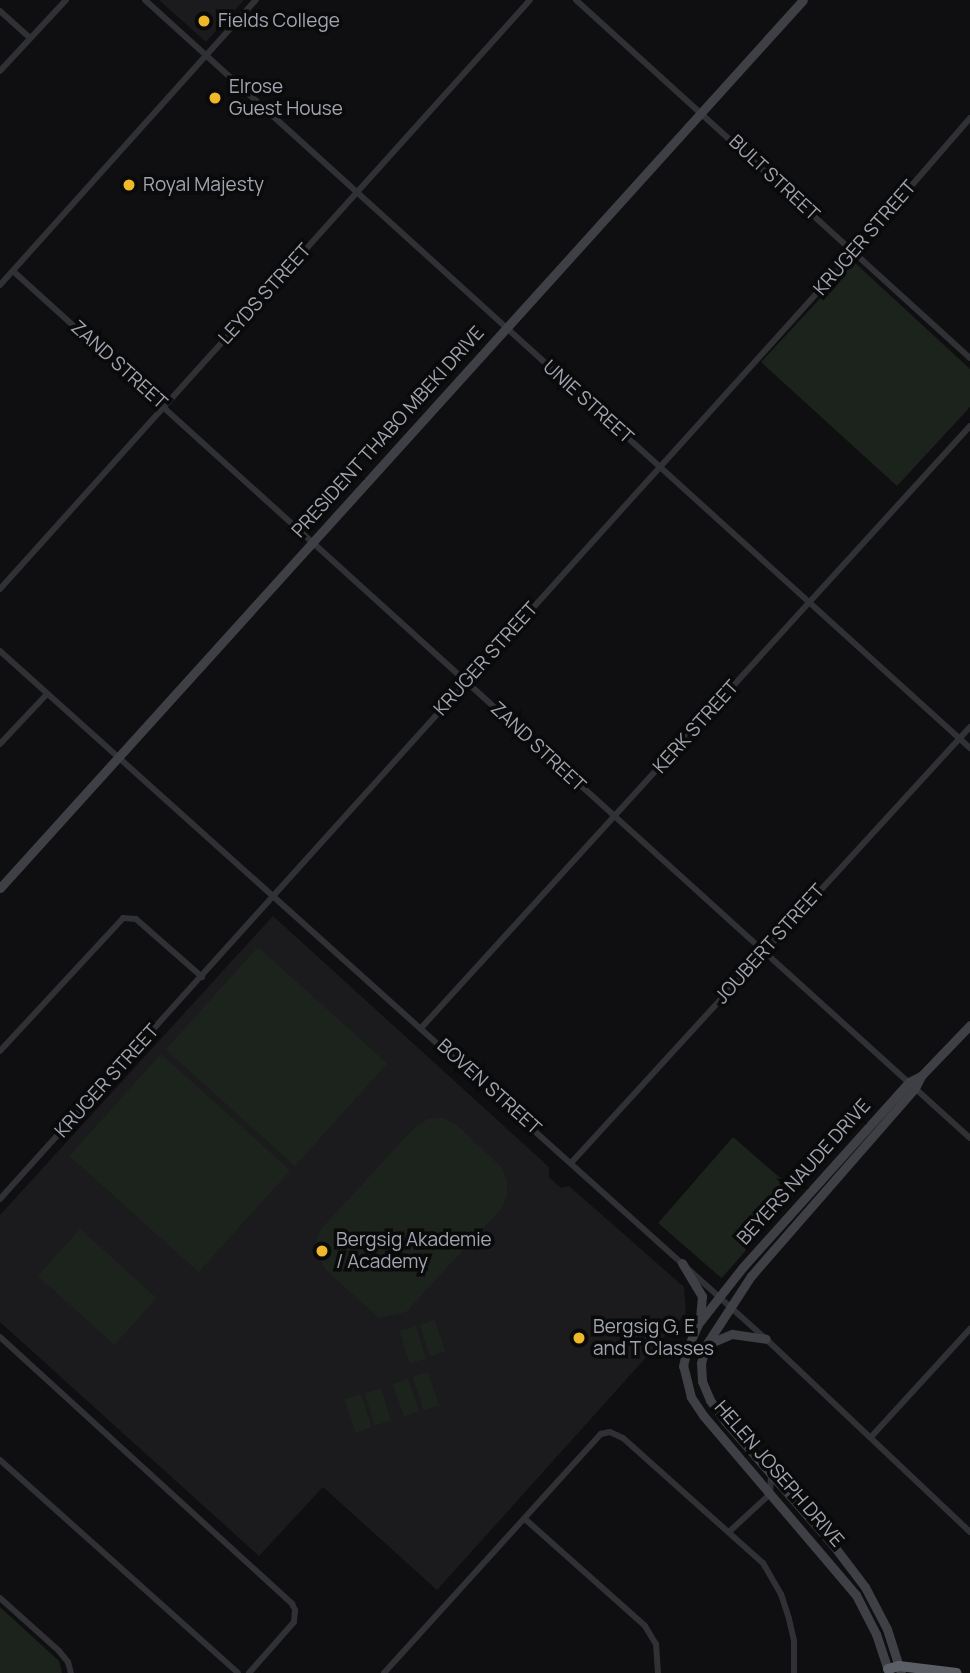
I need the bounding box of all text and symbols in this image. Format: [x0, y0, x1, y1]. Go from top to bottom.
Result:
place label: Fields College [218, 10, 340, 32]
marker: Fields College [196, 13, 212, 29]
place label: Elrose Guest House [229, 76, 343, 120]
marker: Elrose Guest House [207, 90, 223, 106]
street label: BULT STREET [724, 130, 824, 226]
place label: Royal Majesty [143, 174, 264, 196]
street label: KRUGER STREET [809, 176, 921, 300]
marker: Royal Majesty [121, 177, 137, 193]
street label: LEYDS STREET [214, 239, 316, 349]
street label: ZAND STREET [66, 316, 172, 414]
street label: PRESIDENT THABO MBEKI DRIVE [287, 322, 489, 542]
street label: UNIE STREET [538, 356, 638, 448]
street label: KRUGER STREET [429, 598, 543, 720]
street label: KERK STREET [648, 676, 744, 778]
street label: ZAND STREET [486, 697, 590, 797]
street label: JOUBERT STREET [710, 879, 830, 1009]
street label: KRUGER STREET [50, 1020, 164, 1142]
street label: BOVEN STREET [432, 1034, 546, 1140]
street label: BEYERS NAUDE DRIVE [733, 1094, 875, 1250]
place label: Bergsig Akademie / Academy [336, 1229, 492, 1273]
marker: Bergsig Akademie / Academy [314, 1243, 330, 1259]
place label: Bergsig G, E and T Classes [593, 1316, 715, 1360]
marker: Bergsig G, E and T Classes [571, 1330, 587, 1346]
street label: HELEN JOSEPH DRIVE [709, 1396, 849, 1552]

